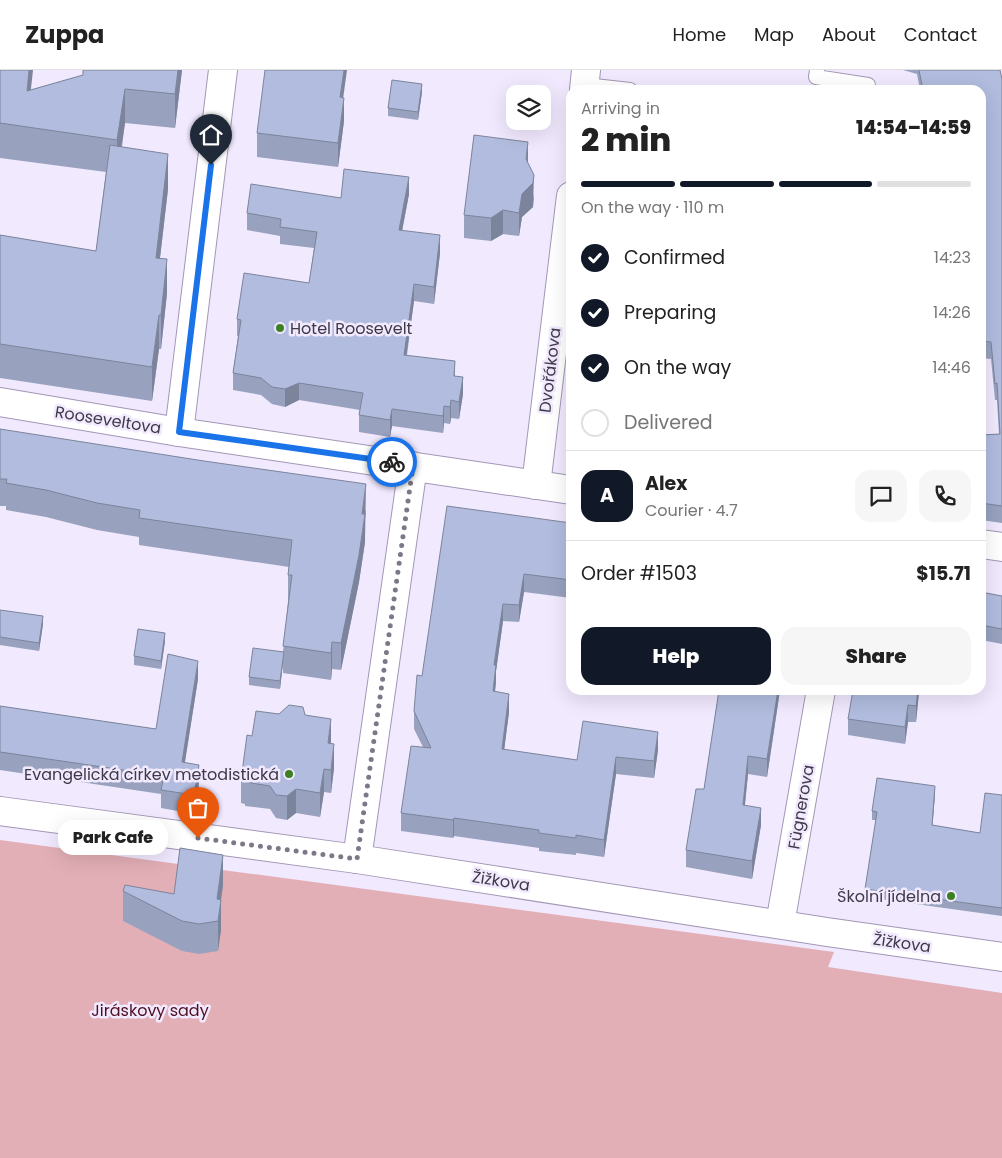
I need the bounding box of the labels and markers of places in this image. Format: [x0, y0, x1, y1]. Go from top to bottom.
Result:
pin [190, 114, 232, 165]
place label: Hotel Roosevelt [290, 317, 413, 340]
marker: Hotel Roosevelt [274, 322, 286, 334]
place label: Evangelická církev metodistická [24, 763, 279, 786]
marker: Evangelická církev metodistická [283, 768, 295, 780]
pin [177, 787, 219, 838]
callout: Park Cafe [58, 820, 168, 856]
place label: Školní jídelna [837, 885, 941, 908]
marker: Školní jídelna [945, 890, 957, 902]

